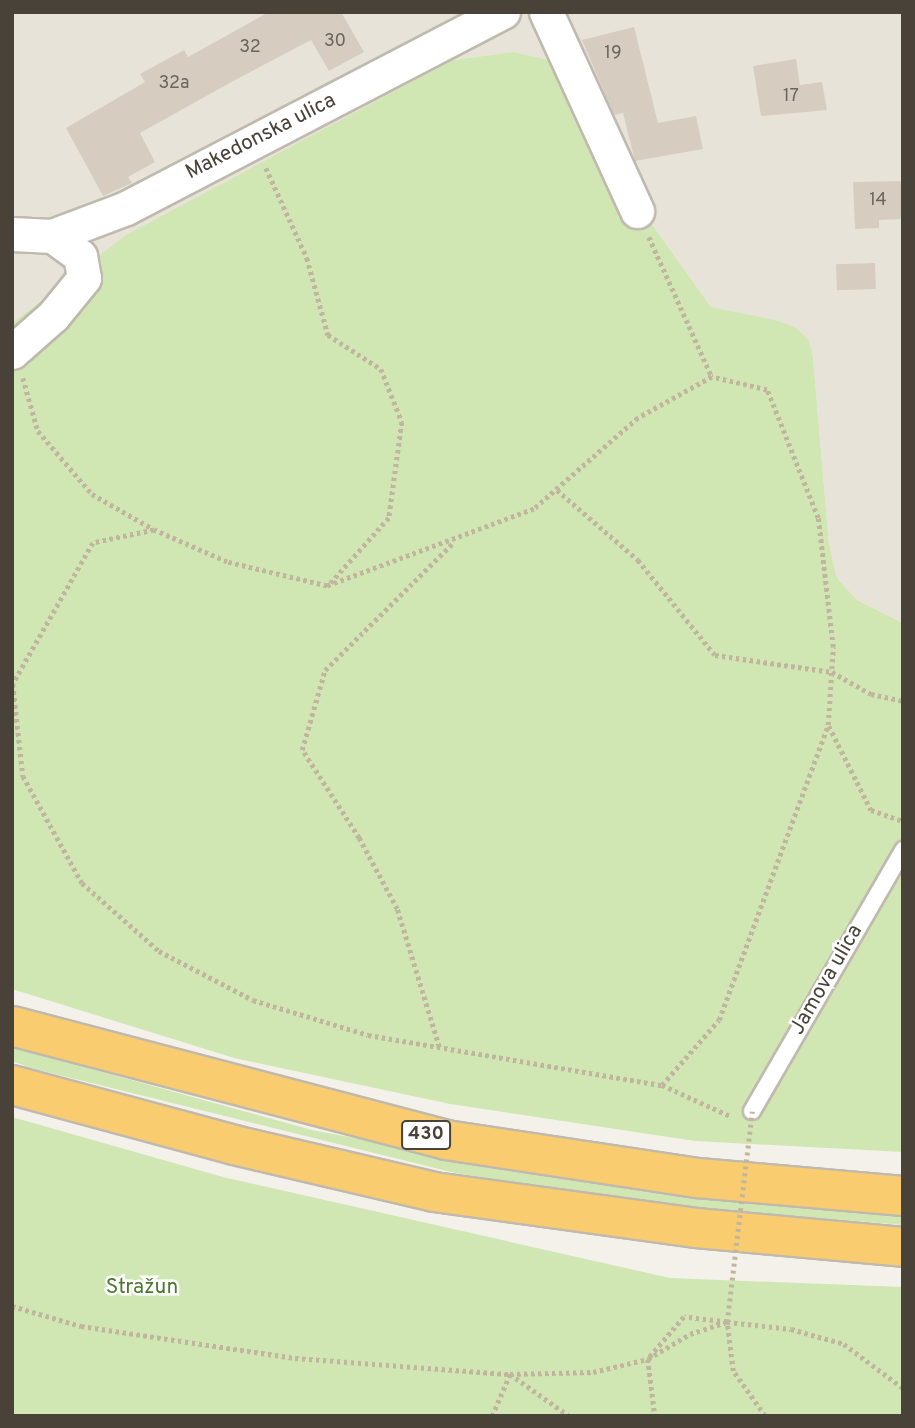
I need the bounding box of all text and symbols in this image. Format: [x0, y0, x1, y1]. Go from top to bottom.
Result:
house number: 30 [324, 31, 346, 53]
house number: 32 [239, 37, 261, 59]
house number: 19 [604, 43, 622, 65]
house number: 32a [159, 73, 189, 95]
house number: 17 [783, 86, 799, 108]
street label: Makedonska ulica [182, 88, 340, 186]
house number: 14 [869, 190, 887, 212]
street label: Jamova ulica [785, 921, 869, 1039]
road number: 430 [400, 1120, 452, 1150]
park label: Stražun [106, 1275, 178, 1301]

